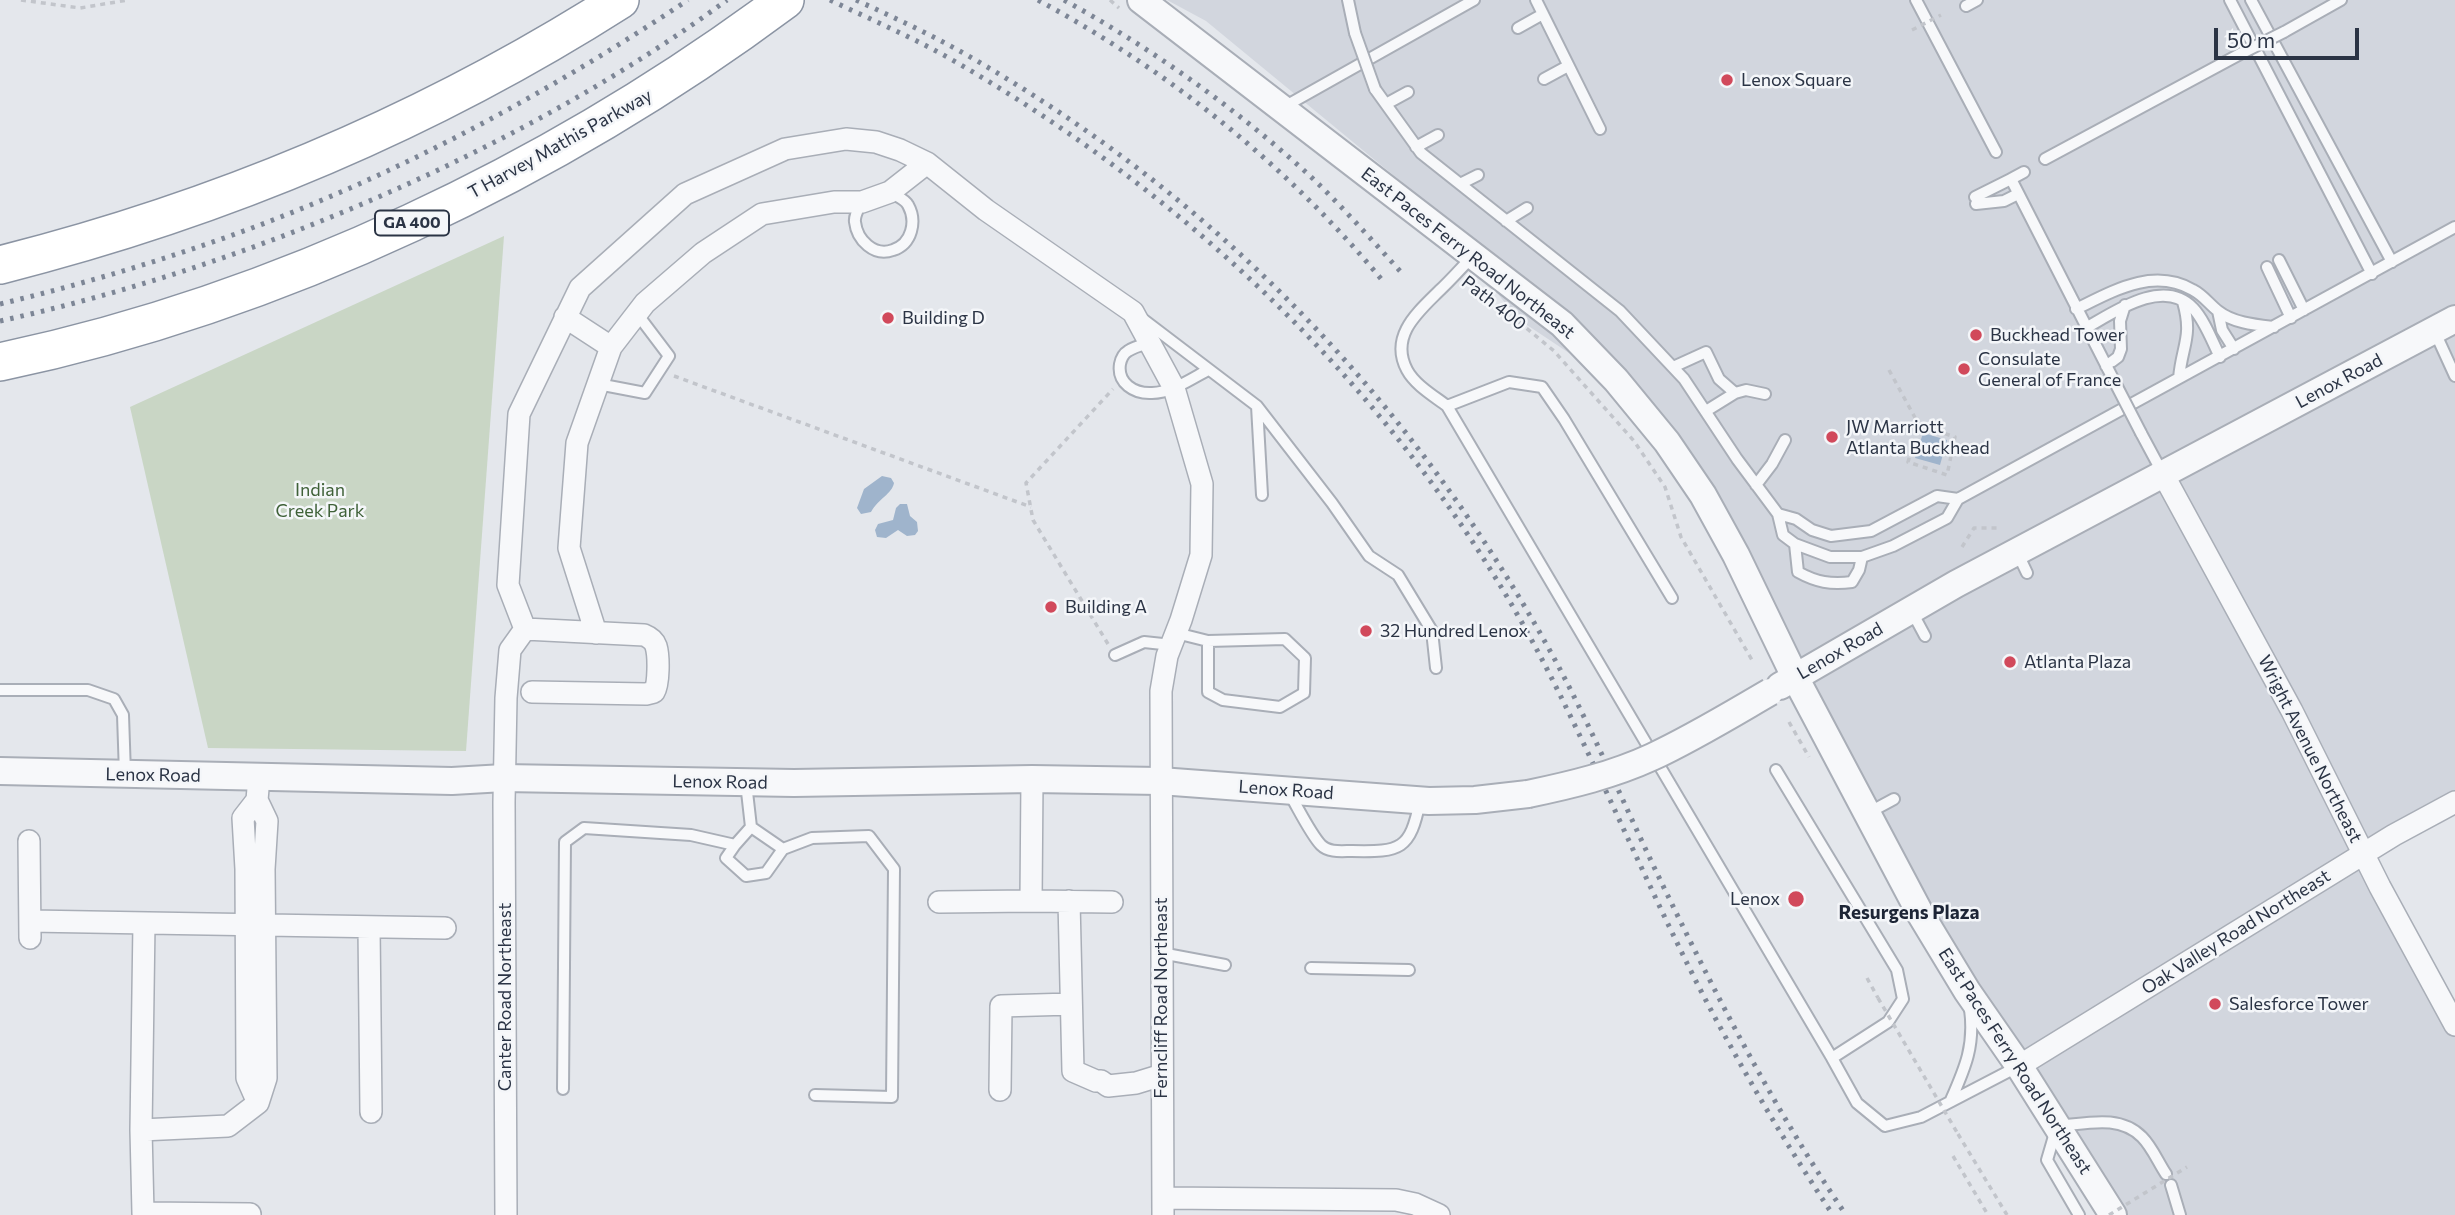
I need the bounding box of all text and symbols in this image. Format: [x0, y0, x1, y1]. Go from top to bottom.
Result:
scale bar [2217, 14, 2362, 58]
text: 50 m [2227, 27, 2275, 52]
place label: Lenox Square [1741, 69, 1851, 91]
marker: Lenox Square [1719, 72, 1735, 88]
street label: T Harvey Mathis Parkway [464, 84, 656, 204]
street label: East Paces Ferry Road Northeast [1357, 163, 1579, 343]
road number: GA 400 [375, 210, 449, 236]
street label: Path 400 [1457, 271, 1531, 335]
place label: Building D [902, 307, 985, 329]
marker: Building D [880, 310, 896, 326]
place label: Buckhead Tower [1990, 324, 2125, 346]
marker: Buckhead Tower [1968, 327, 1984, 343]
place label: Consulate General of France [1978, 348, 2121, 390]
street label: Lenox Road [2292, 349, 2386, 413]
marker: Consulate General of France [1956, 361, 1972, 377]
place label: JW Marriott Atlanta Buckhead [1846, 416, 1990, 458]
marker: JW Marriott Atlanta Buckhead [1824, 429, 1840, 445]
park label: Indian Creek Park [275, 479, 365, 522]
place label: Building A [1065, 596, 1147, 618]
marker: Building A [1043, 599, 1059, 615]
street label: Lenox Road [1793, 618, 1887, 684]
place label: 32 Hundred Lenox [1380, 620, 1528, 642]
marker: 32 Hundred Lenox [1358, 623, 1374, 639]
place label: Atlanta Plaza [2024, 651, 2131, 673]
street label: Wright Avenue Northeast [2253, 652, 2367, 846]
marker: Atlanta Plaza [2002, 654, 2018, 670]
street label: Lenox Road [105, 763, 201, 787]
street label: Lenox Road [672, 770, 768, 794]
street label: Lenox Road [1238, 776, 1334, 804]
street label: Oak Valley Road Northeast [2138, 865, 2334, 999]
place label: Lenox [1730, 888, 1780, 910]
marker: Lenox [1786, 889, 1806, 909]
street label: Ferncliff Road Northeast [1150, 897, 1172, 1099]
district label: Resurgens Plaza [1838, 902, 1980, 924]
street label: Canter Road Northeast [494, 903, 516, 1091]
street label: East Paces Ferry Road Northeast [1934, 944, 2096, 1178]
place label: Salesforce Tower [2229, 993, 2369, 1015]
marker: Salesforce Tower [2207, 996, 2223, 1012]

